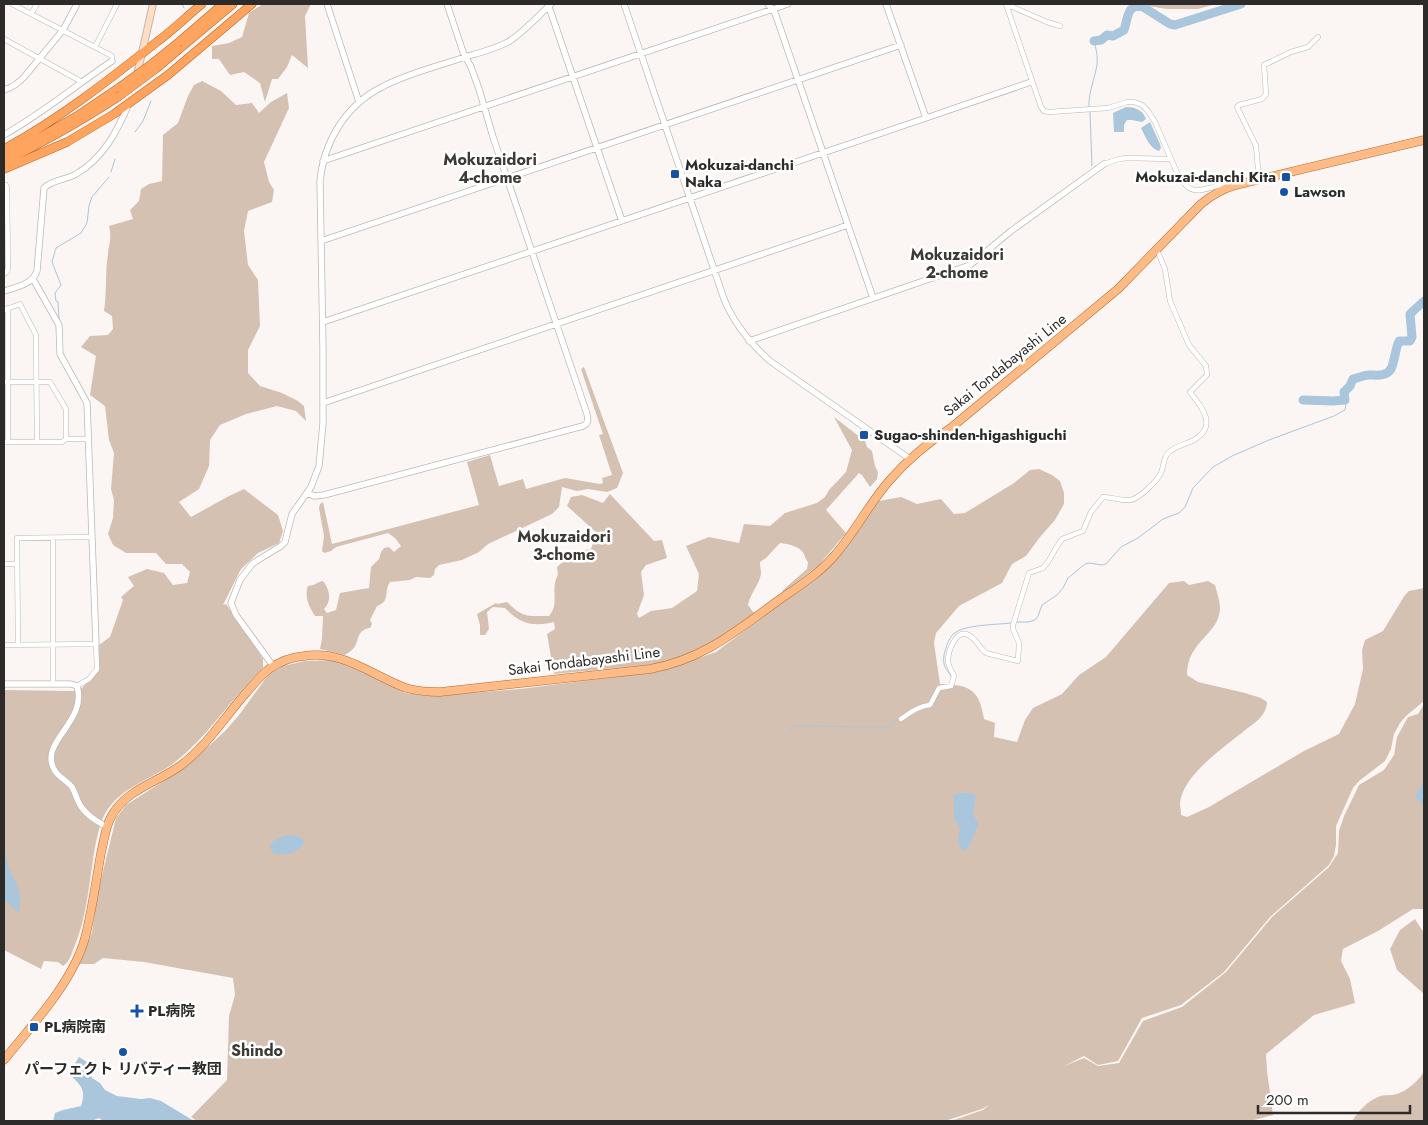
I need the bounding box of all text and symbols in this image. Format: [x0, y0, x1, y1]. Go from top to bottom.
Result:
district label: Mokuzaidori 4-chome [443, 148, 537, 189]
place label: Mokuzai-danchi Naka [685, 154, 794, 193]
place label: Mokuzai-danchi Kita [1135, 166, 1276, 188]
marker: Mokuzai-danchi Naka [669, 168, 681, 180]
marker: Mokuzai-danchi Kita [1280, 171, 1292, 183]
place label: Lawson [1294, 181, 1346, 203]
marker: Lawson [1278, 186, 1290, 198]
district label: Mokuzaidori 2-chome [910, 243, 1004, 284]
street label: Sakai Tondabayashi Line [939, 308, 1072, 422]
place label: Sugao-shinden-higashiguchi [874, 424, 1067, 446]
marker: Sugao-shinden-higashiguchi [858, 429, 870, 441]
district label: Mokuzaidori 3-chome [517, 525, 611, 566]
street label: Sakai Tondabayashi Line [507, 641, 662, 681]
place label: PL病院 [148, 1000, 195, 1022]
marker: PL病院 [130, 1004, 144, 1018]
place label: PL病院南 [44, 1016, 106, 1038]
marker: PL病院南 [28, 1021, 40, 1033]
district label: Shindo [231, 1039, 283, 1062]
marker: パーフェクト リバティー教団 [117, 1046, 129, 1058]
place label: パーフェクト リバティー教団 [24, 1058, 222, 1080]
scale bar [1258, 1082, 1410, 1114]
text: 200 m [1266, 1089, 1309, 1111]

